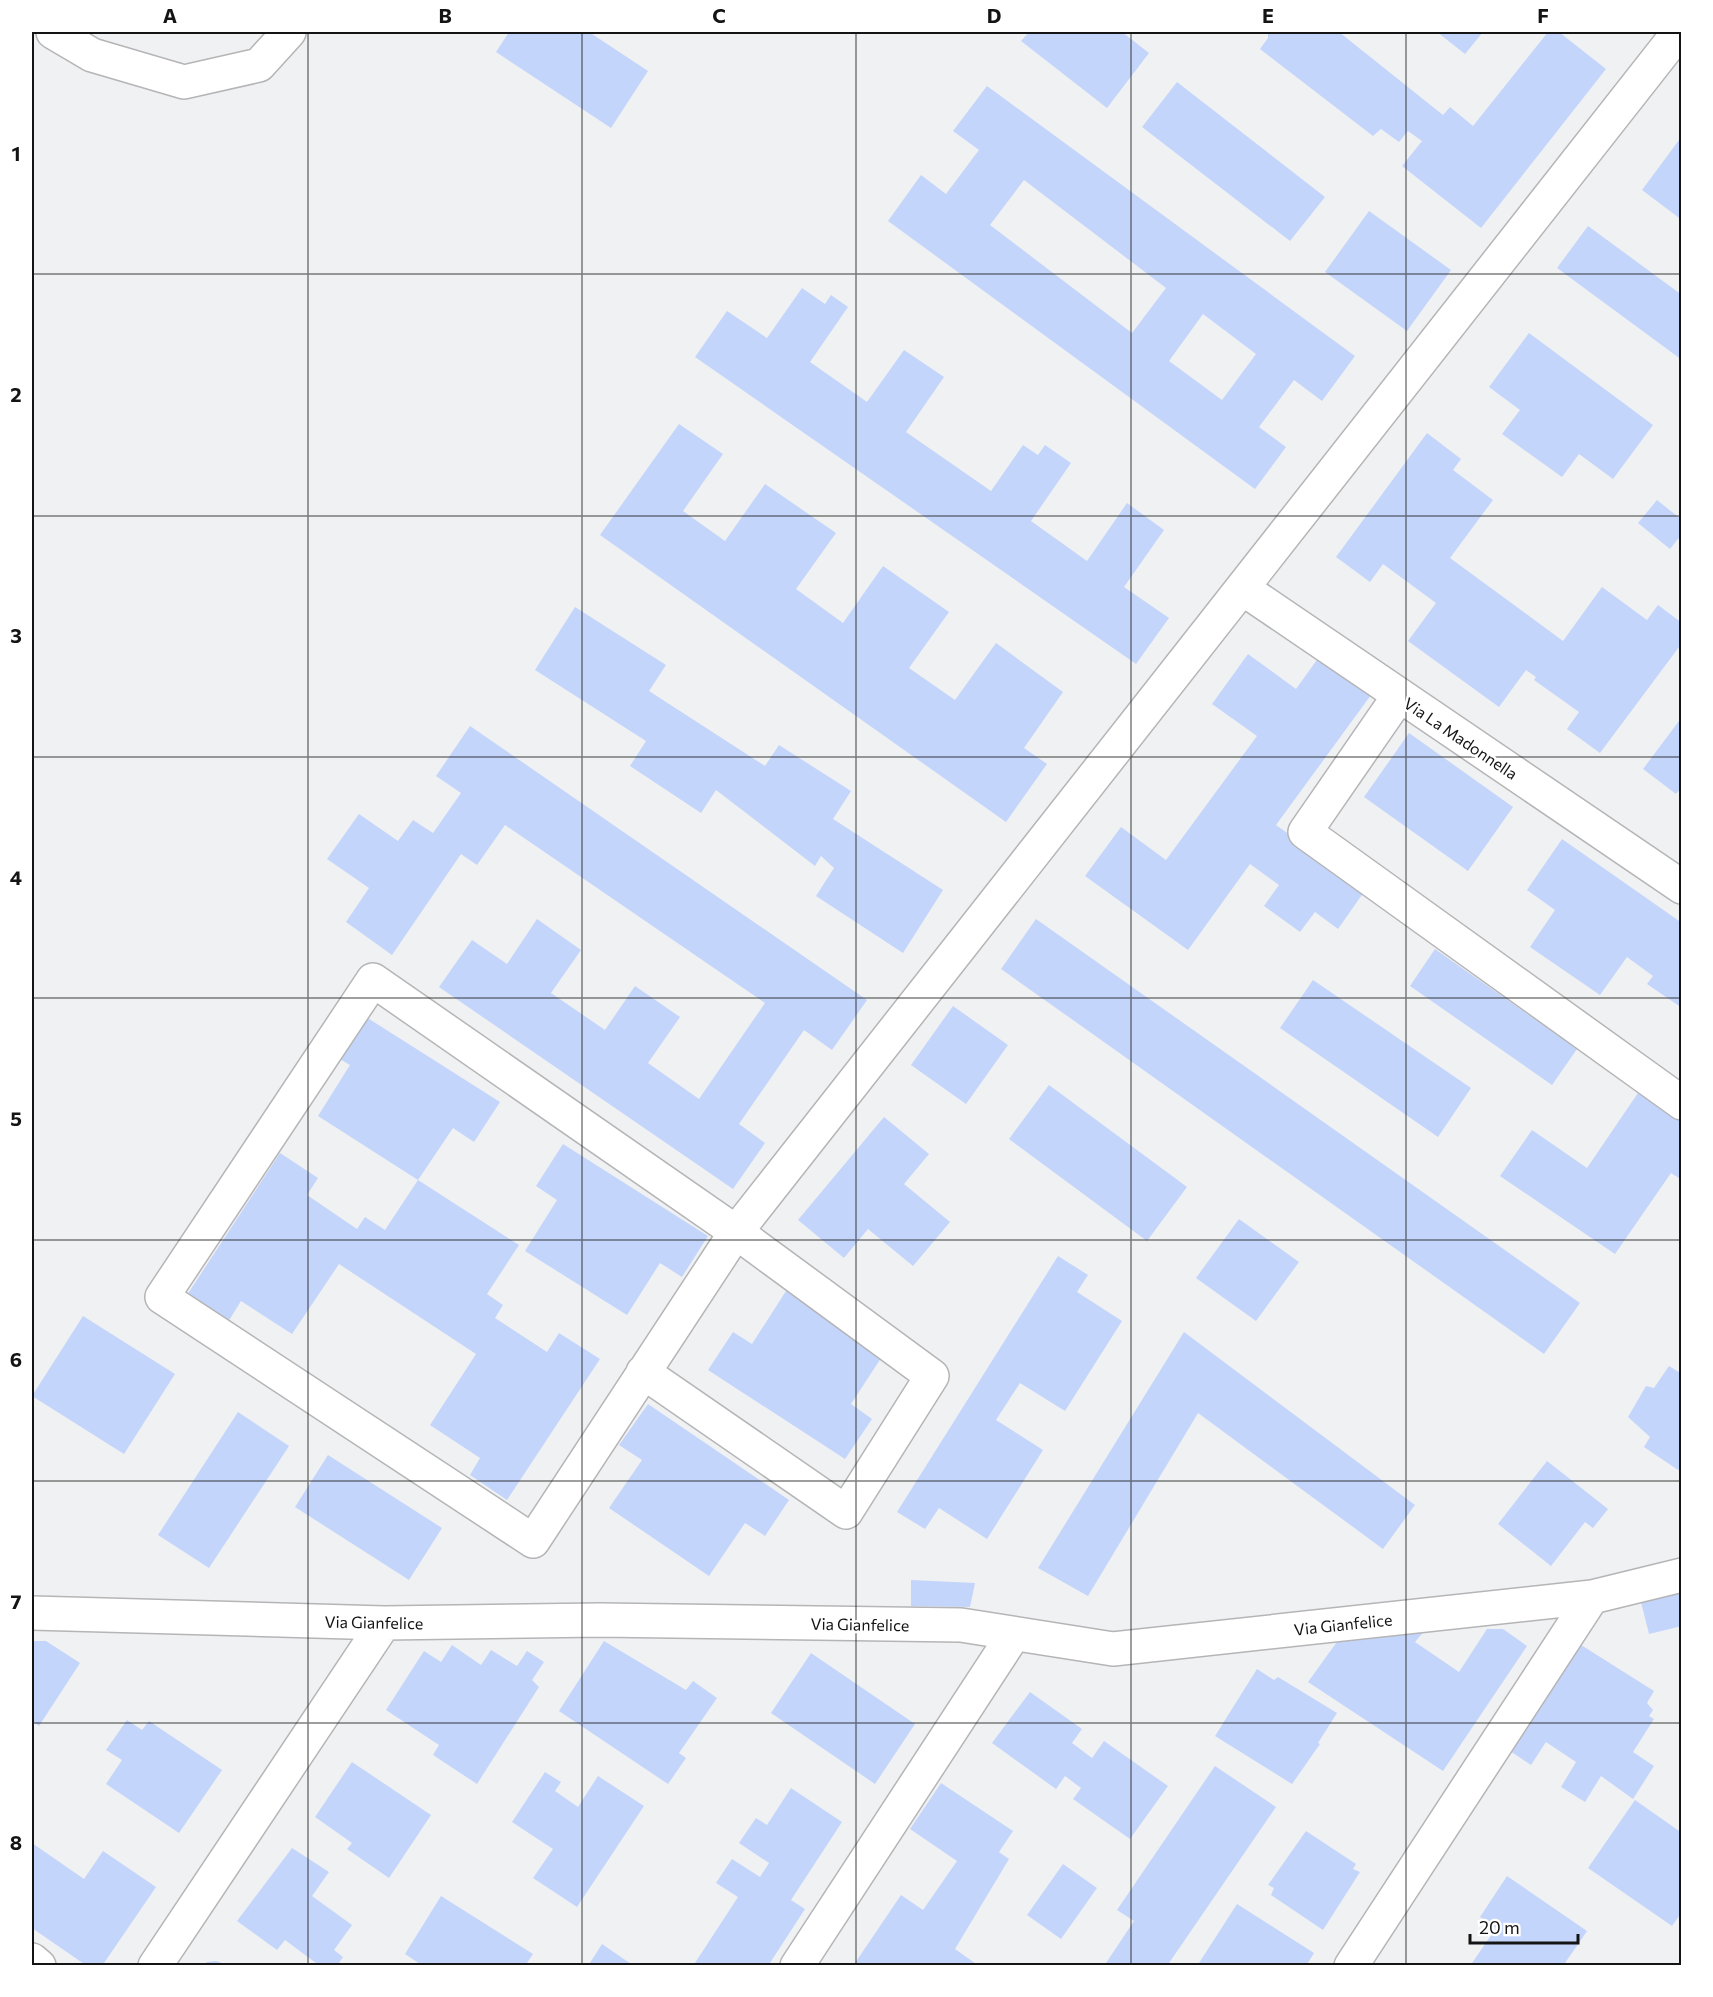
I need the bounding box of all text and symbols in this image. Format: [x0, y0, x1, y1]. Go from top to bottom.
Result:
text: A [163, 3, 177, 27]
text: B [438, 3, 452, 27]
text: C [712, 3, 726, 27]
text: D [987, 3, 1001, 27]
text: E [1262, 3, 1274, 27]
text: F [1537, 3, 1549, 27]
text: 1 [11, 141, 21, 165]
text: 2 [10, 382, 22, 406]
text: 3 [10, 623, 22, 647]
street label: Via La Madonnella [1401, 693, 1521, 783]
text: 4 [10, 865, 22, 889]
text: 5 [10, 1106, 22, 1130]
text: 6 [10, 1347, 22, 1371]
text: 7 [11, 1589, 22, 1613]
street label: Via Gianfelice [1293, 1609, 1393, 1639]
street label: Via Gianfelice [324, 1612, 424, 1632]
street label: Via Gianfelice [810, 1614, 910, 1634]
text: 8 [10, 1830, 22, 1854]
scale bar [1470, 1907, 1578, 1945]
text: 20 m [1479, 1916, 1520, 1938]

